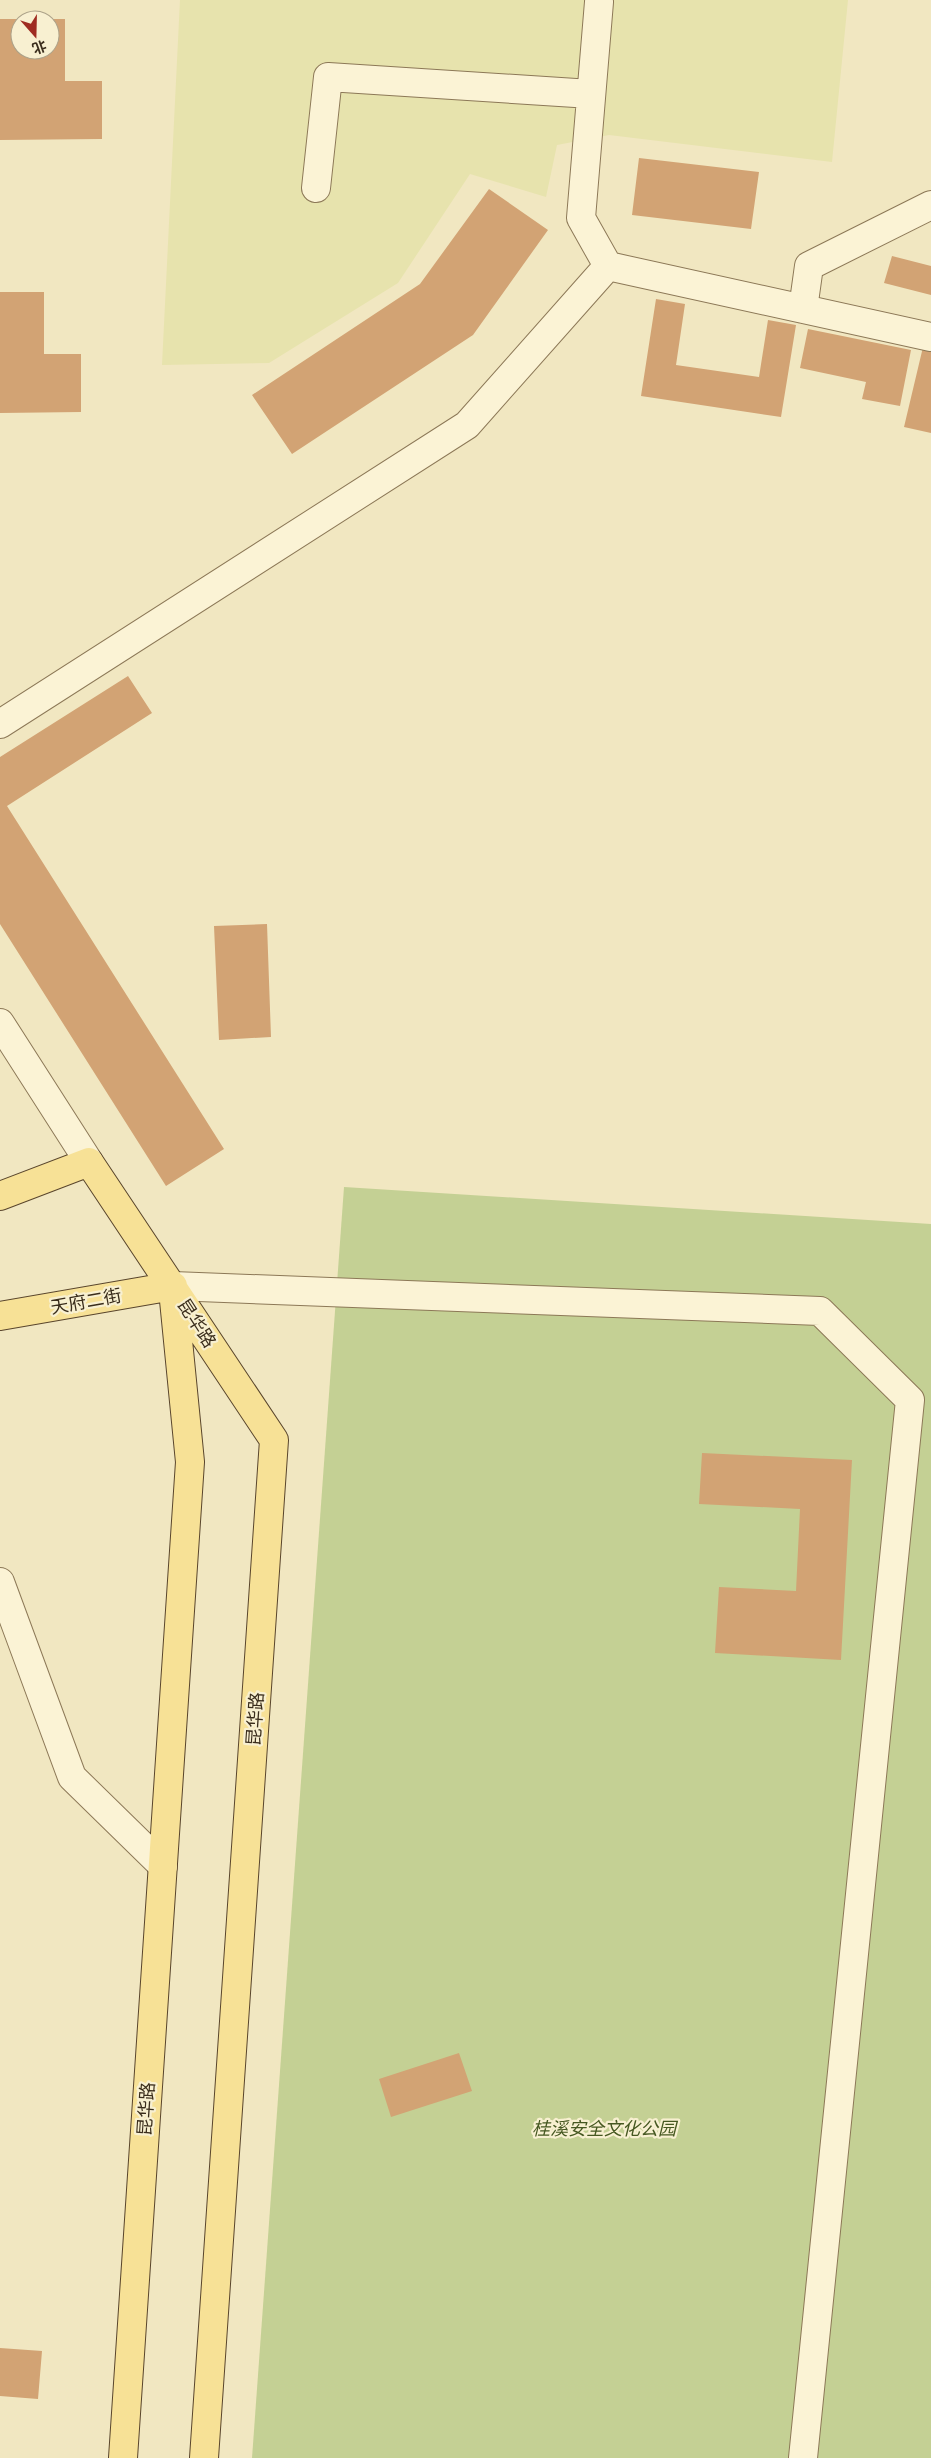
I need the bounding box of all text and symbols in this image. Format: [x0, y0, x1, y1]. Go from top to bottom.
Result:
north arrow [10, 10, 60, 60]
text: 北 [30, 37, 49, 57]
street label: 天府二街 [49, 1284, 123, 1318]
street label: 昆华路 [173, 1295, 221, 1351]
street label: 昆华路 [243, 1691, 267, 1747]
street label: 昆华路 [134, 2081, 158, 2137]
park label: 桂溪安全文化公园 [532, 2118, 679, 2139]

